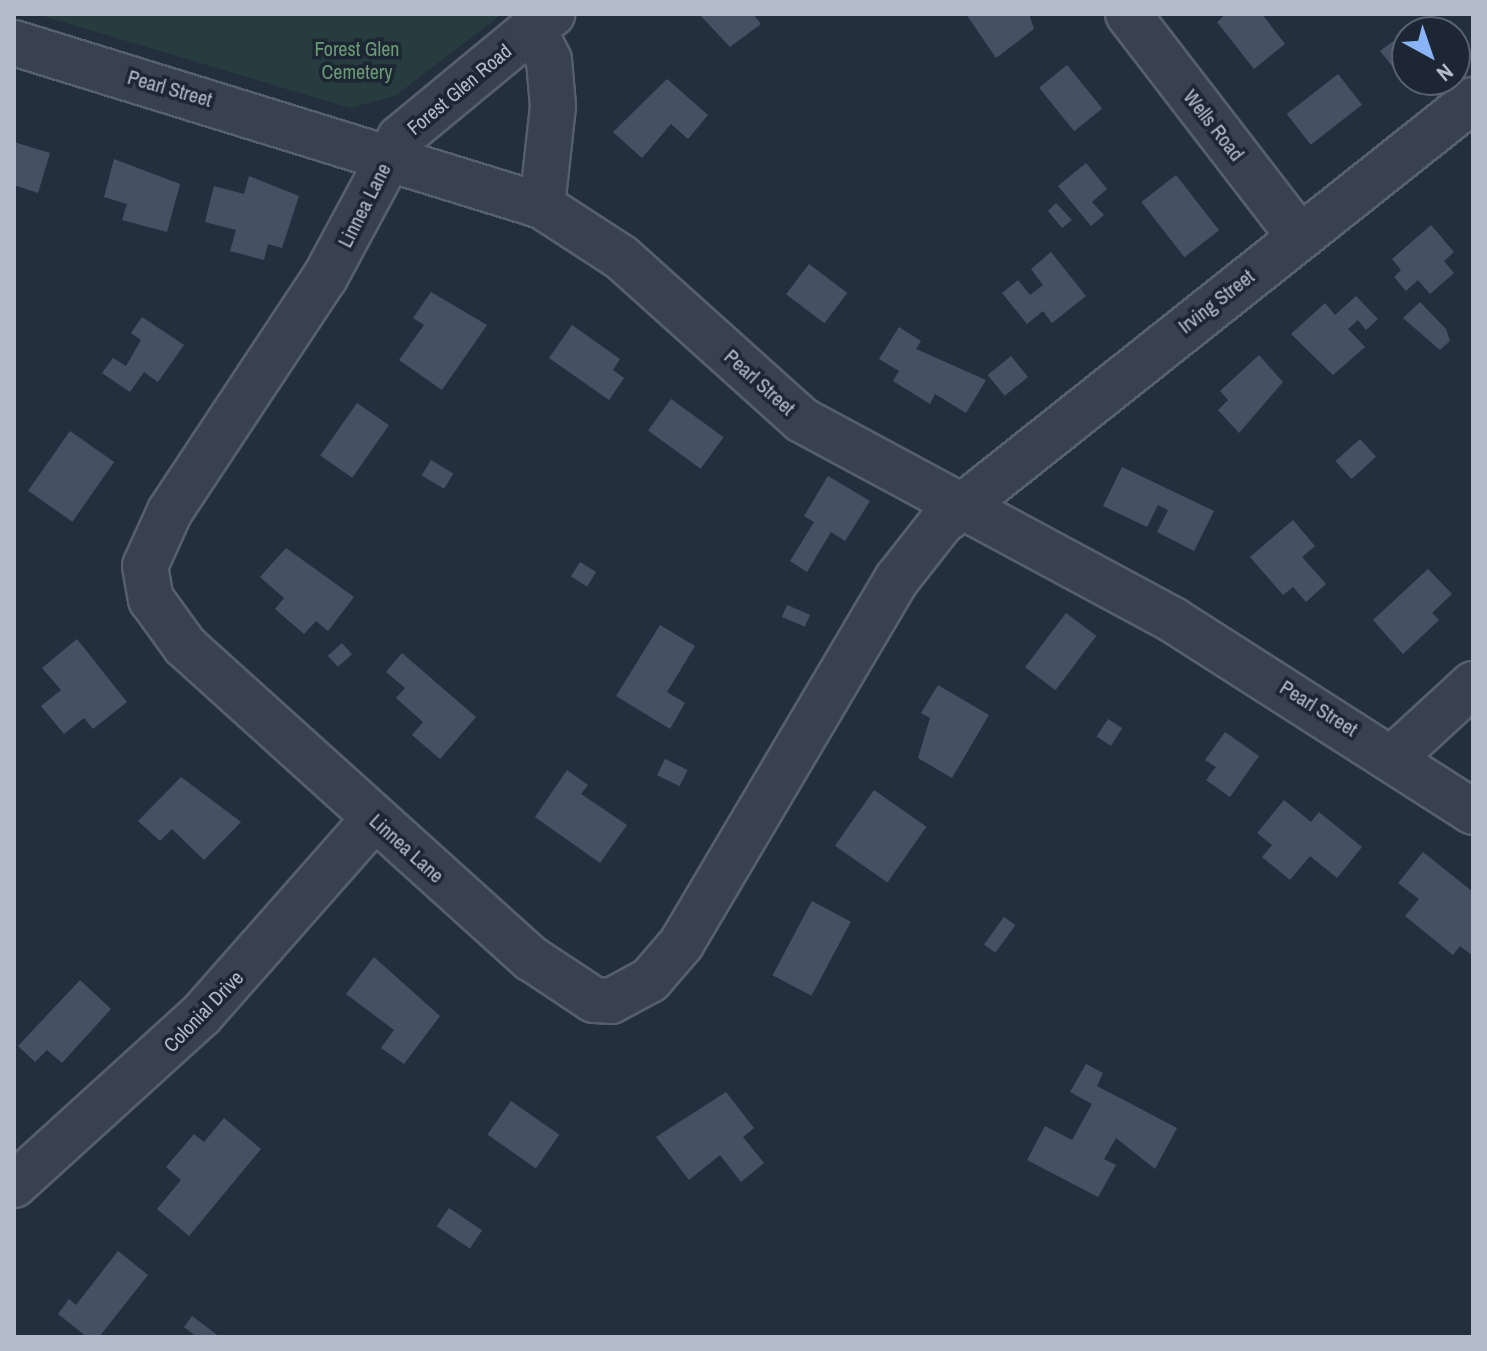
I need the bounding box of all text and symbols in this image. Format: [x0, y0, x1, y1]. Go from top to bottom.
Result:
north arrow [1391, 16, 1471, 96]
park label: Forest Glen Cemetery [315, 37, 399, 84]
street label: Forest Glen Road [402, 38, 516, 140]
text: N [1431, 57, 1460, 89]
street label: Pearl Street [125, 65, 215, 111]
street label: Wells Road [1179, 85, 1249, 165]
street label: Linnea Lane [333, 159, 395, 251]
street label: Irving Street [1173, 264, 1259, 338]
street label: Pearl Street [720, 344, 800, 420]
street label: Pearl Street [1276, 675, 1362, 741]
street label: Linnea Lane [365, 809, 449, 887]
street label: Colonial Drive [158, 965, 248, 1057]

